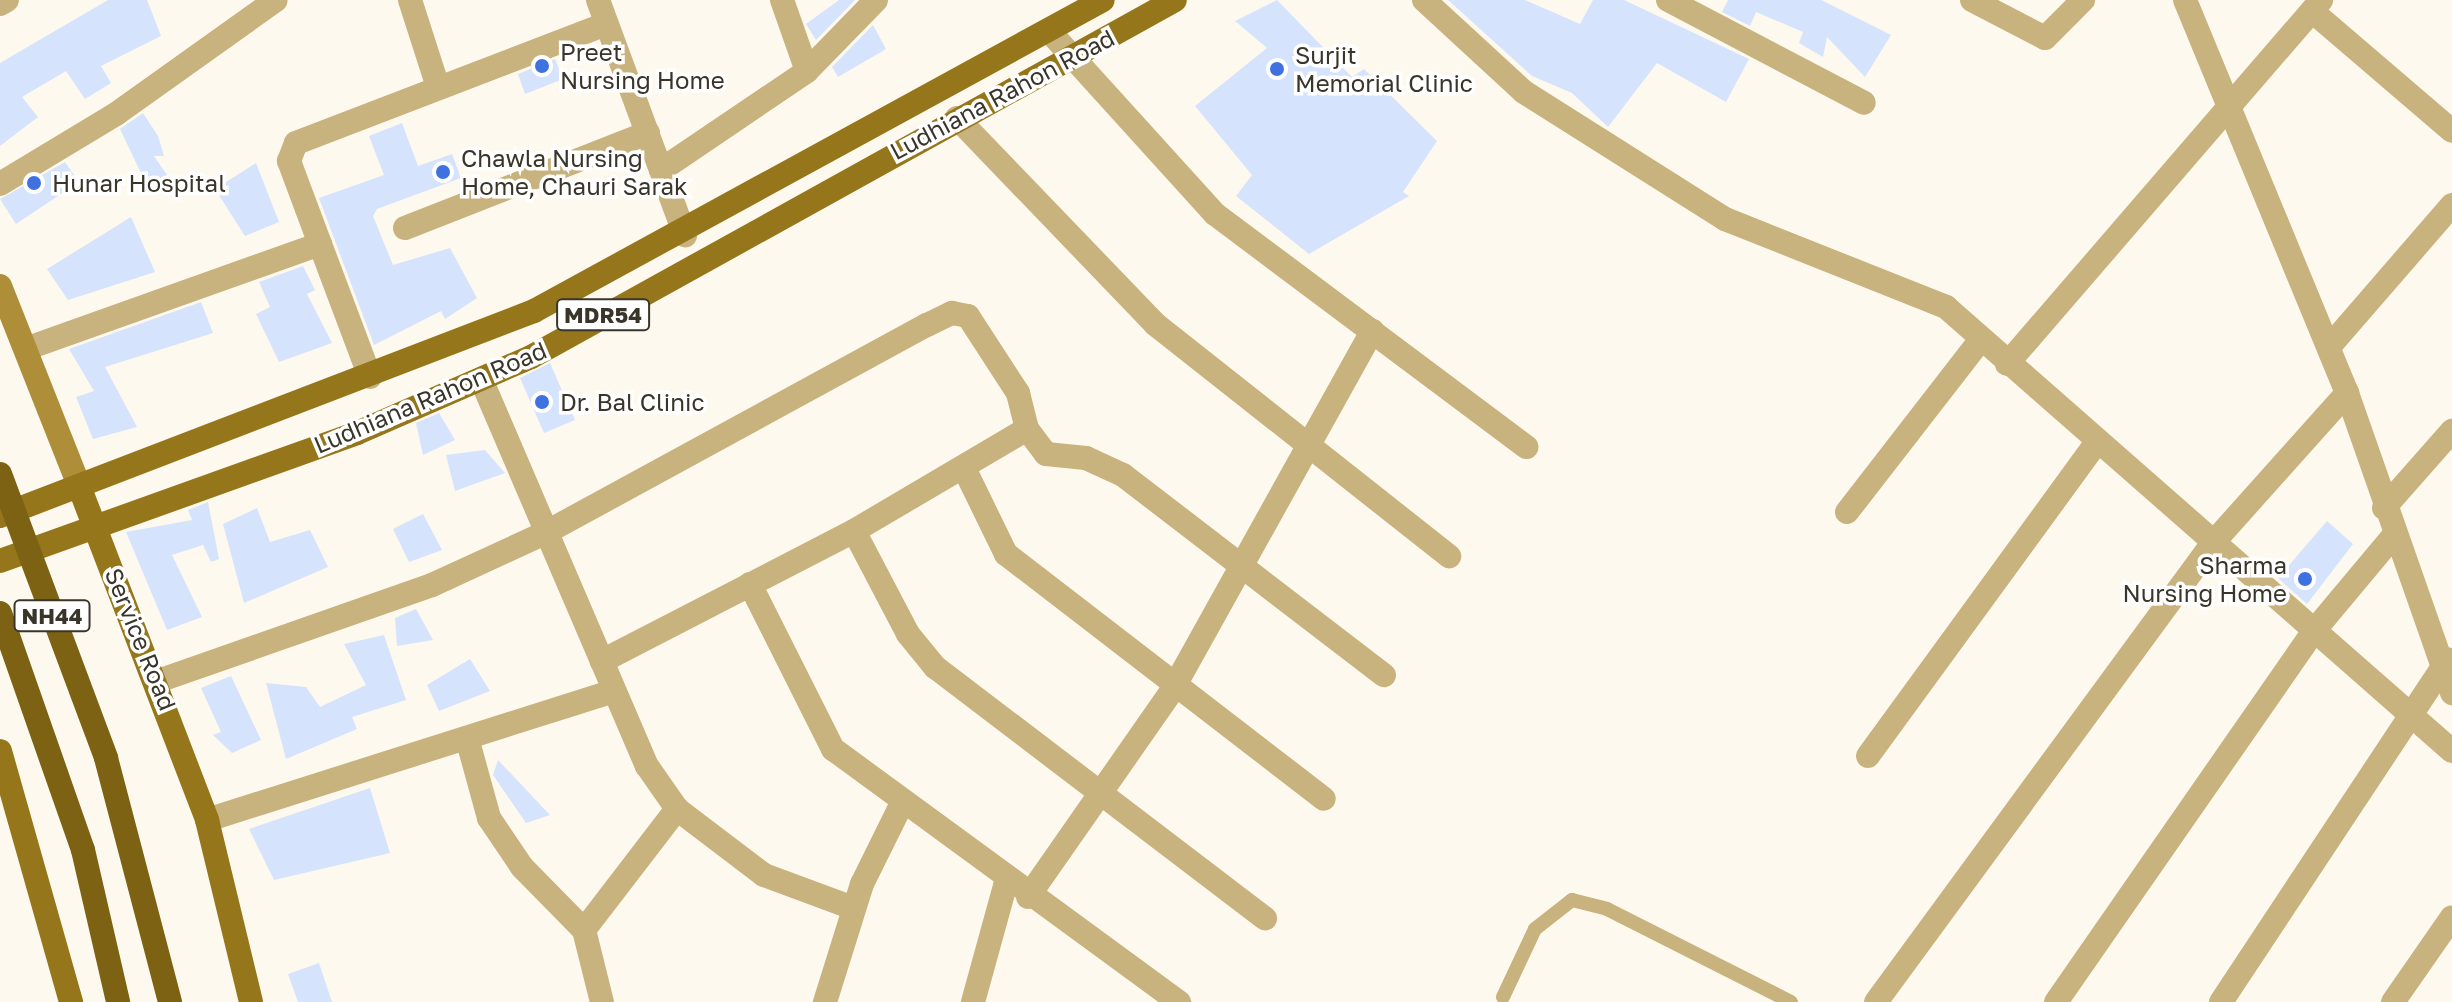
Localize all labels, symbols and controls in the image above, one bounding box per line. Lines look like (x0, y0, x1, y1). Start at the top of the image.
street label: Ludhiana Rahon Road (885, 23, 1119, 165)
place label: Preet Nursing Home (560, 38, 725, 94)
place label: Surjit Memorial Clinic (1295, 41, 1473, 97)
marker: Preet Nursing Home (531, 55, 553, 77)
marker: Surjit Memorial Clinic (1266, 58, 1288, 80)
place label: Chawla Nursing Home, Chauri Sarak (461, 144, 688, 200)
marker: Chawla Nursing Home, Chauri Sarak (432, 161, 454, 183)
place label: Hunar Hospital (52, 169, 226, 197)
marker: Hunar Hospital (23, 172, 45, 194)
road number: MDR54 (555, 297, 651, 333)
street label: Ludhiana Rahon Road (309, 335, 551, 459)
place label: Dr. Bal Clinic (560, 388, 705, 416)
marker: Dr. Bal Clinic (531, 391, 553, 413)
place label: Sharma Nursing Home (2122, 551, 2287, 607)
street label: Service Road (99, 564, 183, 714)
marker: Sharma Nursing Home (2294, 568, 2316, 590)
road number: NH44 (12, 598, 92, 634)

